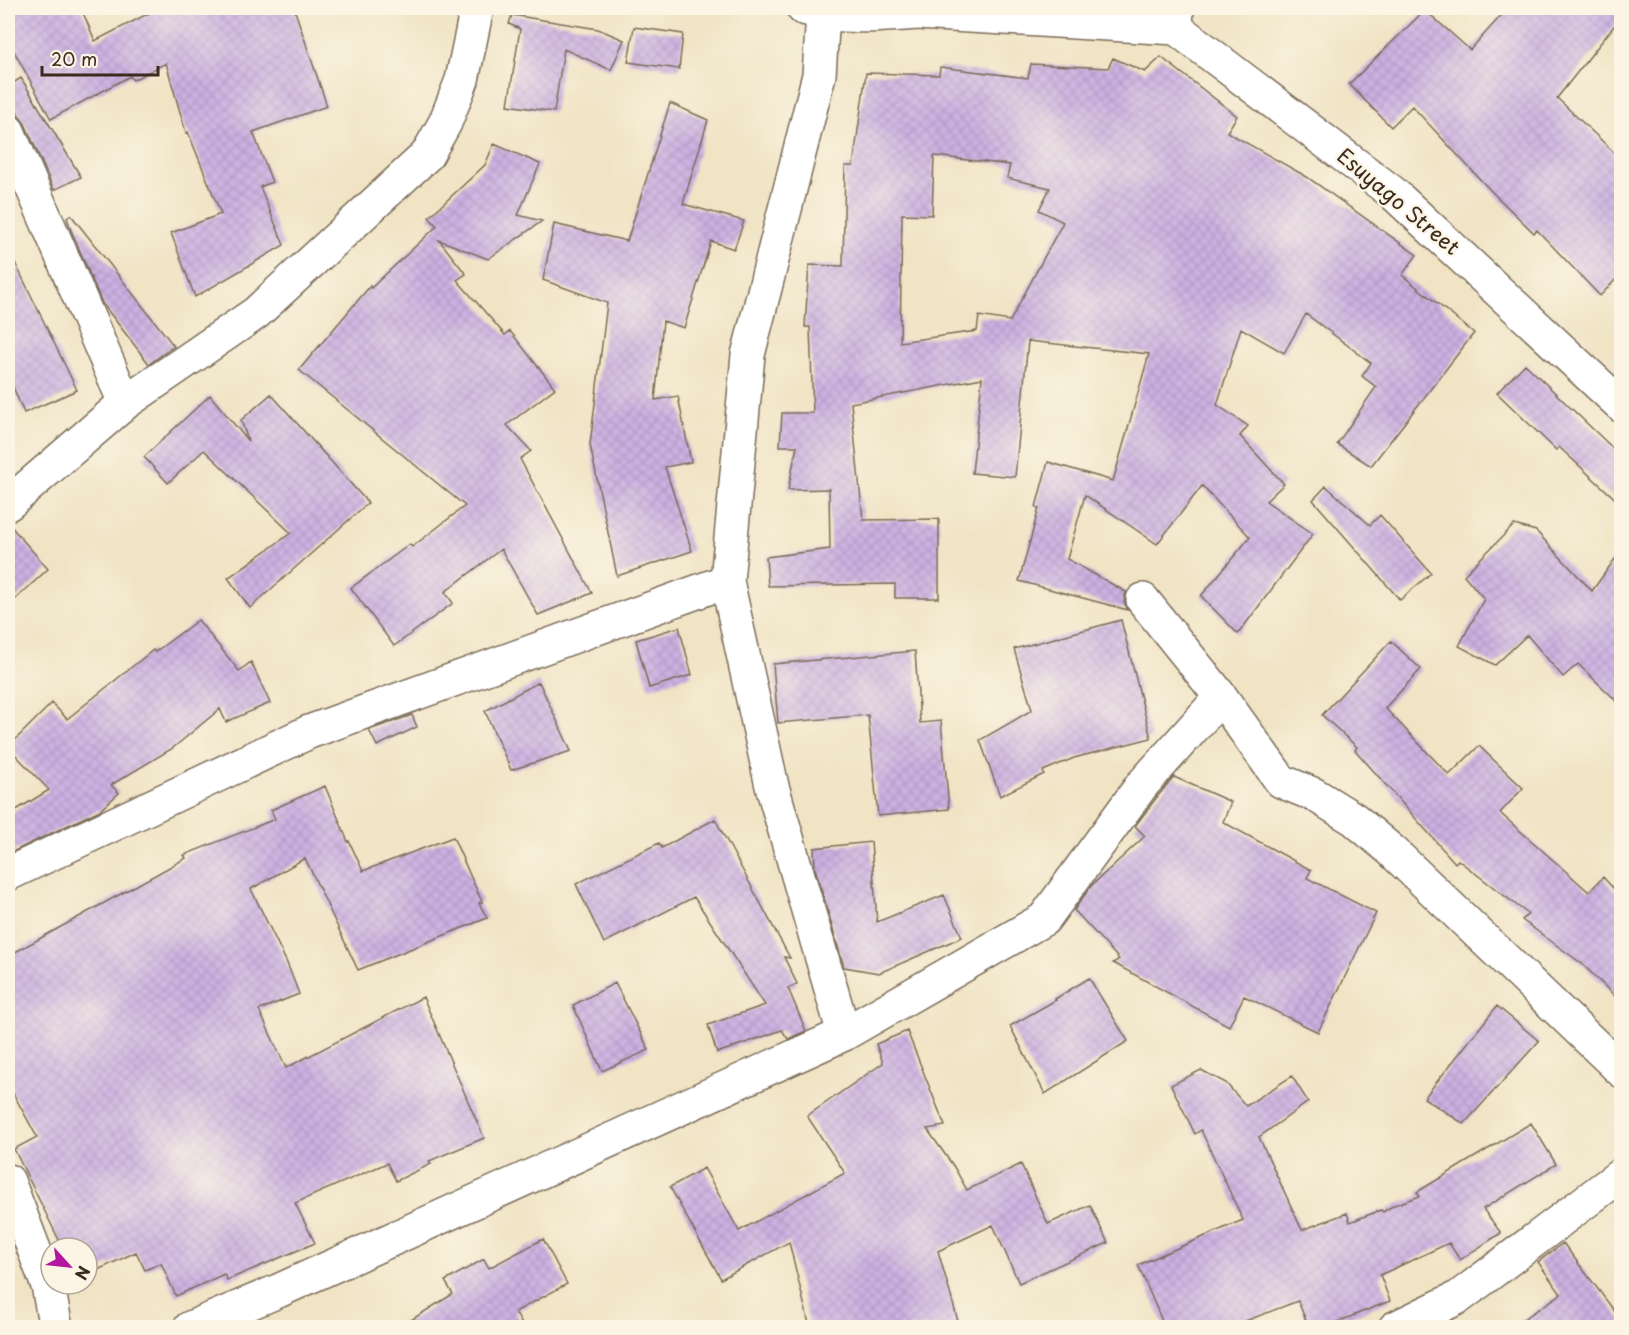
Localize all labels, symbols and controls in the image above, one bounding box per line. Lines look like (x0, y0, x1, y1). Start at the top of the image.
scale bar (42, 39, 158, 77)
text: 20 m (51, 45, 97, 72)
street label: Esuyago Street (1331, 139, 1468, 262)
north arrow (39, 1236, 99, 1296)
text: N (70, 1262, 97, 1284)

